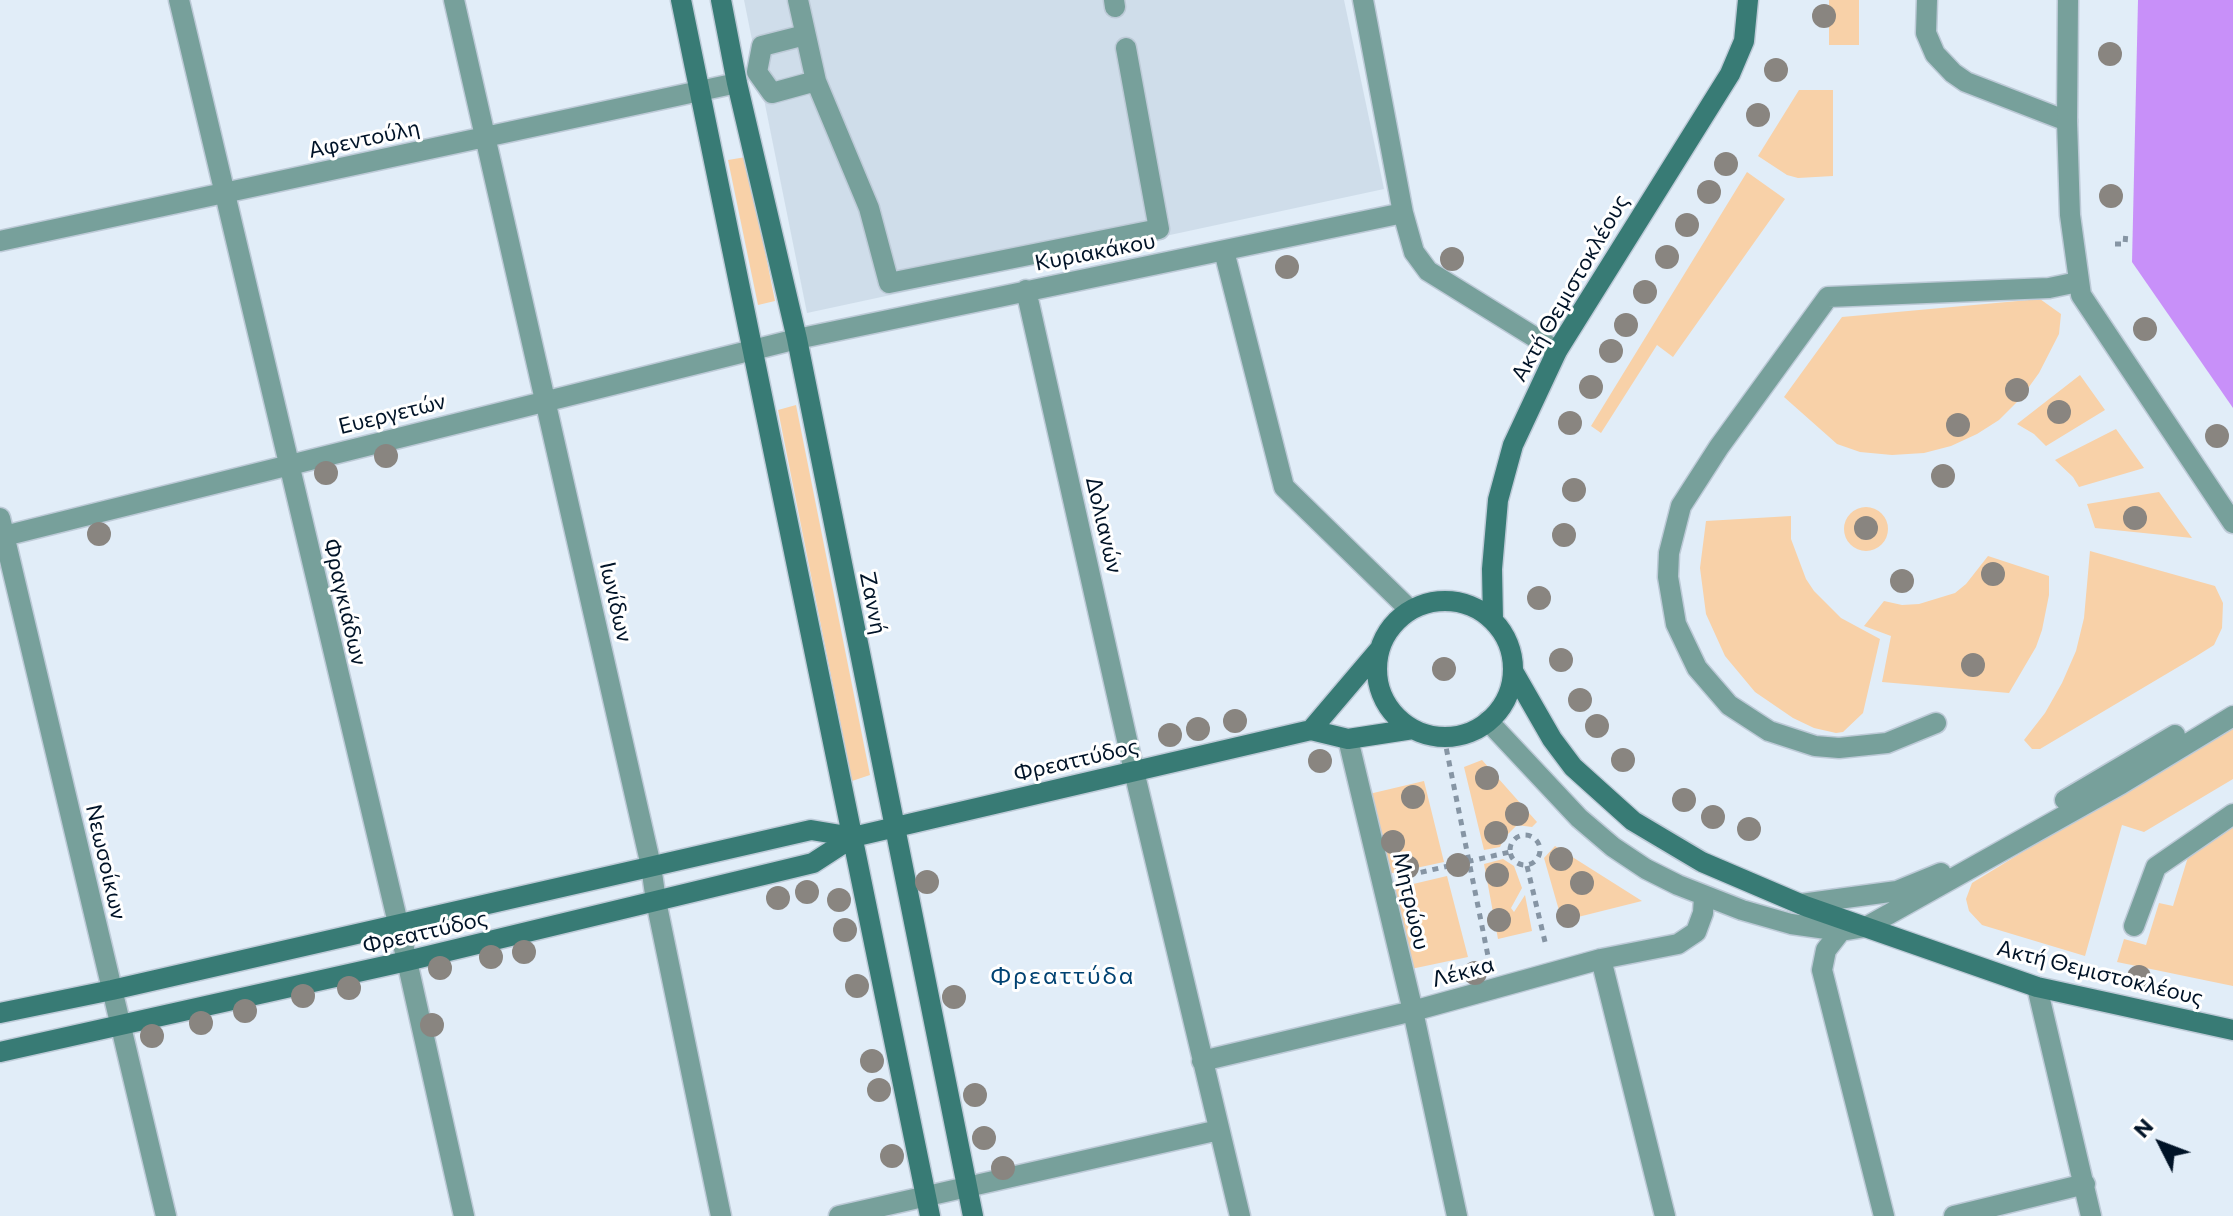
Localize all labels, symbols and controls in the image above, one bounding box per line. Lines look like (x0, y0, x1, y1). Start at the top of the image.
street label: Αφεντούλη (306, 114, 422, 164)
street label: Ακτή Θεμιστοκλέους (1506, 190, 1634, 386)
street label: Κυριακάκου (1033, 227, 1157, 277)
street label: Ευεργετών (336, 388, 448, 440)
street label: Δολιανών (1080, 474, 1128, 576)
street label: Φραγκιάδων (318, 536, 372, 668)
street label: Ιωνίδων (594, 559, 638, 645)
street label: Ζαννή (854, 570, 892, 636)
street label: Φρεαττύδος (1011, 733, 1141, 787)
street label: Νεωσοίκων (80, 802, 132, 922)
street label: Μητρώου (1387, 850, 1435, 952)
street label: Φρεαττύδος (360, 905, 490, 959)
street label: Ακτή Θεμιστοκλέους (1994, 935, 2206, 1011)
street label: Λέκκα (1429, 951, 1497, 993)
district label: Φρεαττύδα (991, 962, 1135, 990)
north arrow (2121, 1104, 2201, 1184)
text: N (2127, 1112, 2158, 1143)

